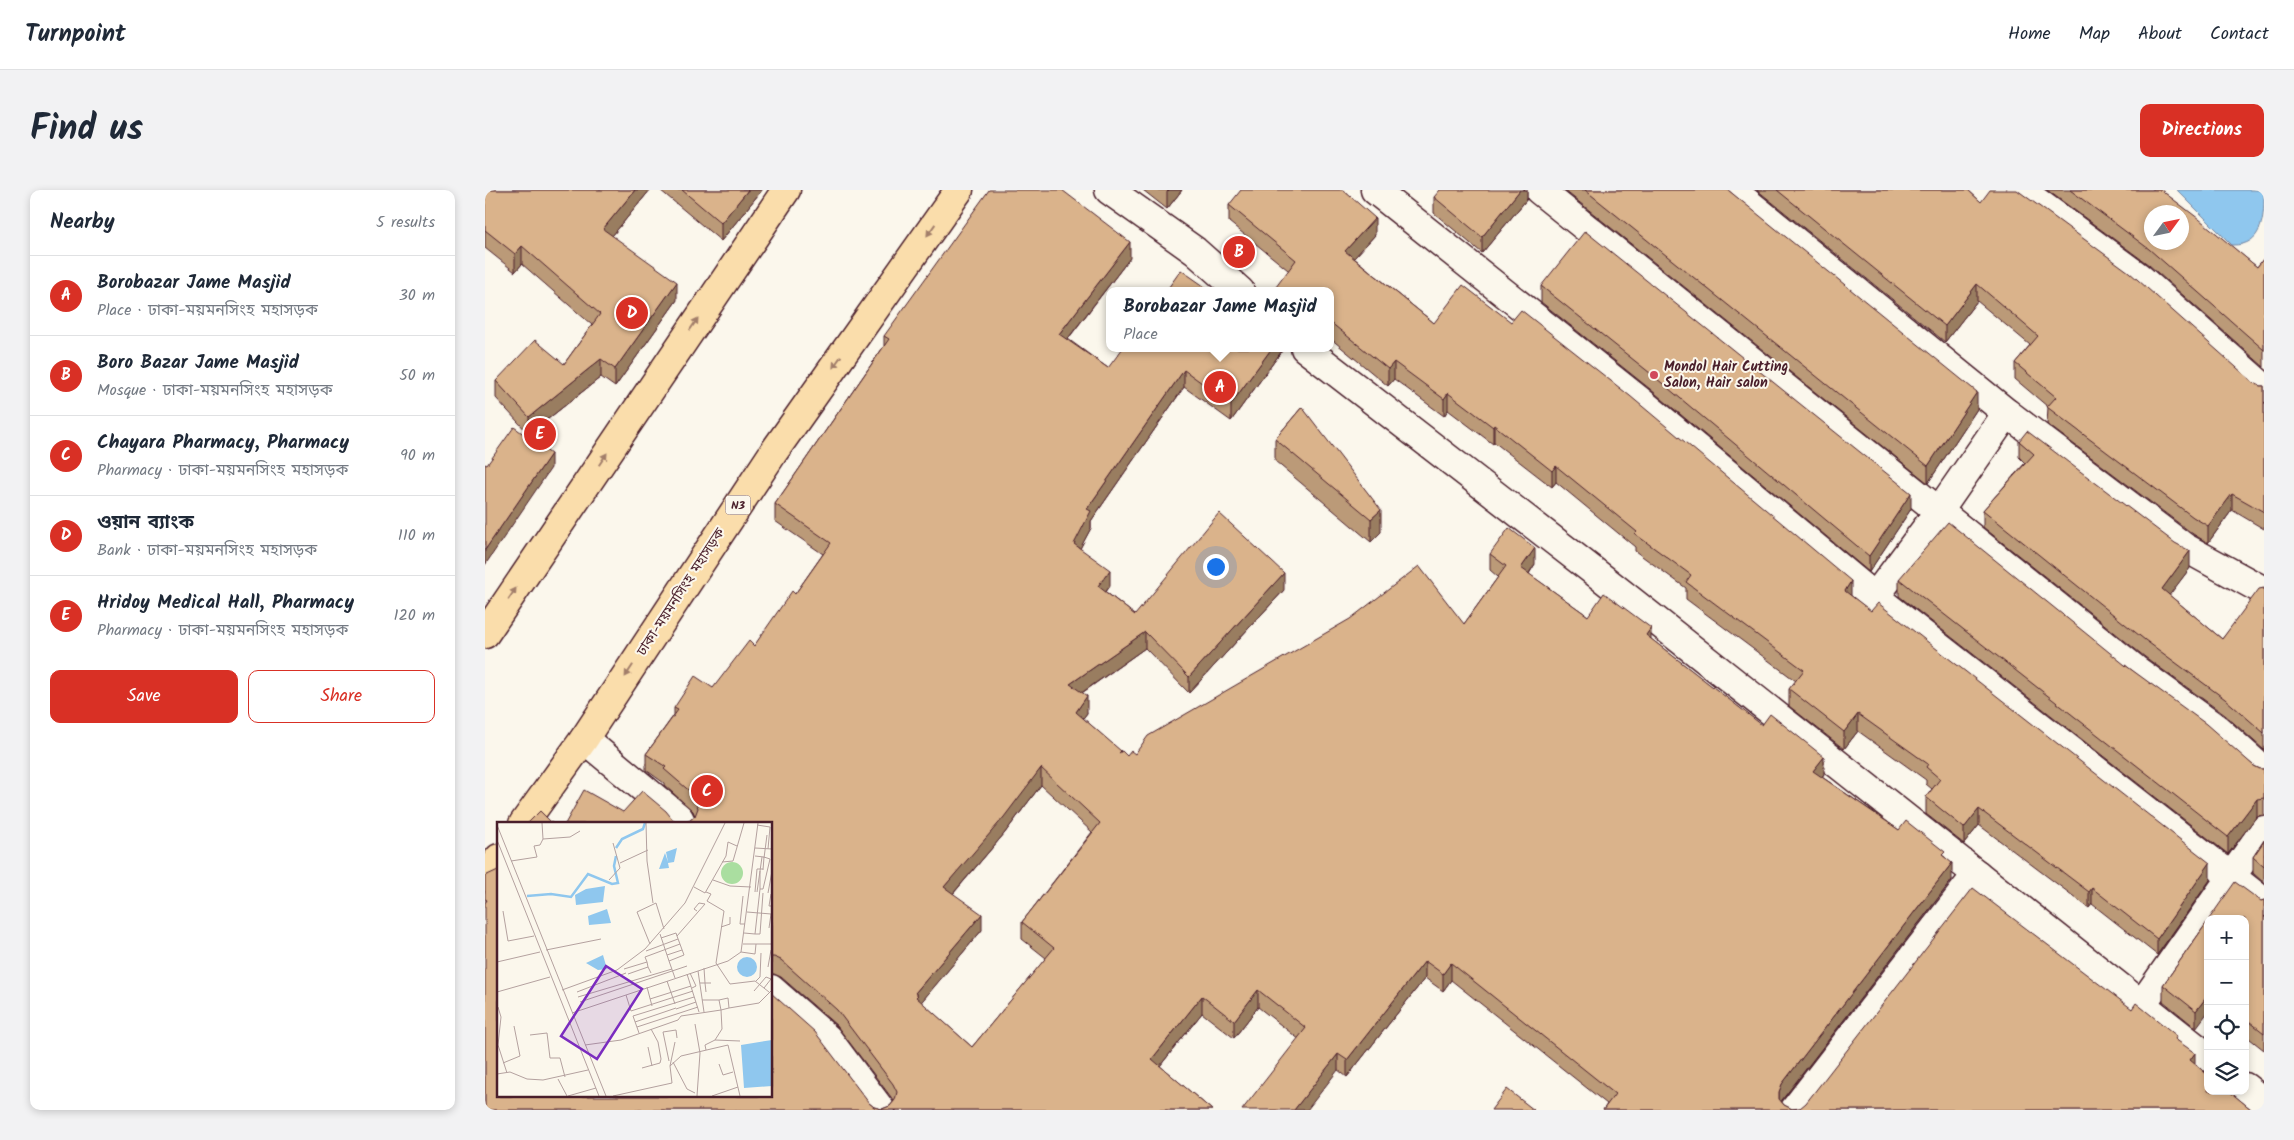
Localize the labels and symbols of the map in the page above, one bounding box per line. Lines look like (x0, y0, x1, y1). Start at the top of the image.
north arrow (2144, 205, 2189, 250)
one-way arrow (926, 223, 936, 237)
pin: B (1223, 233, 1255, 271)
pin: D (616, 294, 648, 332)
one-way arrow (689, 318, 699, 331)
one-way arrow (832, 355, 842, 369)
place label: Mondol Hair Cutting Salon, Hair salon (1664, 356, 1789, 394)
pin: A (1204, 368, 1236, 406)
marker: Mondol Hair Cutting Salon, Hair salon (1648, 369, 1660, 381)
pin: E (524, 415, 556, 453)
one-way arrow (598, 452, 608, 466)
road number: N3 (725, 496, 751, 514)
street label: ঢাকা-ময়মনসিংহ মহাসড়ক (631, 523, 731, 661)
your location (1203, 554, 1229, 580)
one-way arrow (507, 587, 517, 600)
one-way arrow (624, 664, 634, 678)
pin: C (691, 772, 723, 810)
inset map (497, 822, 773, 1098)

